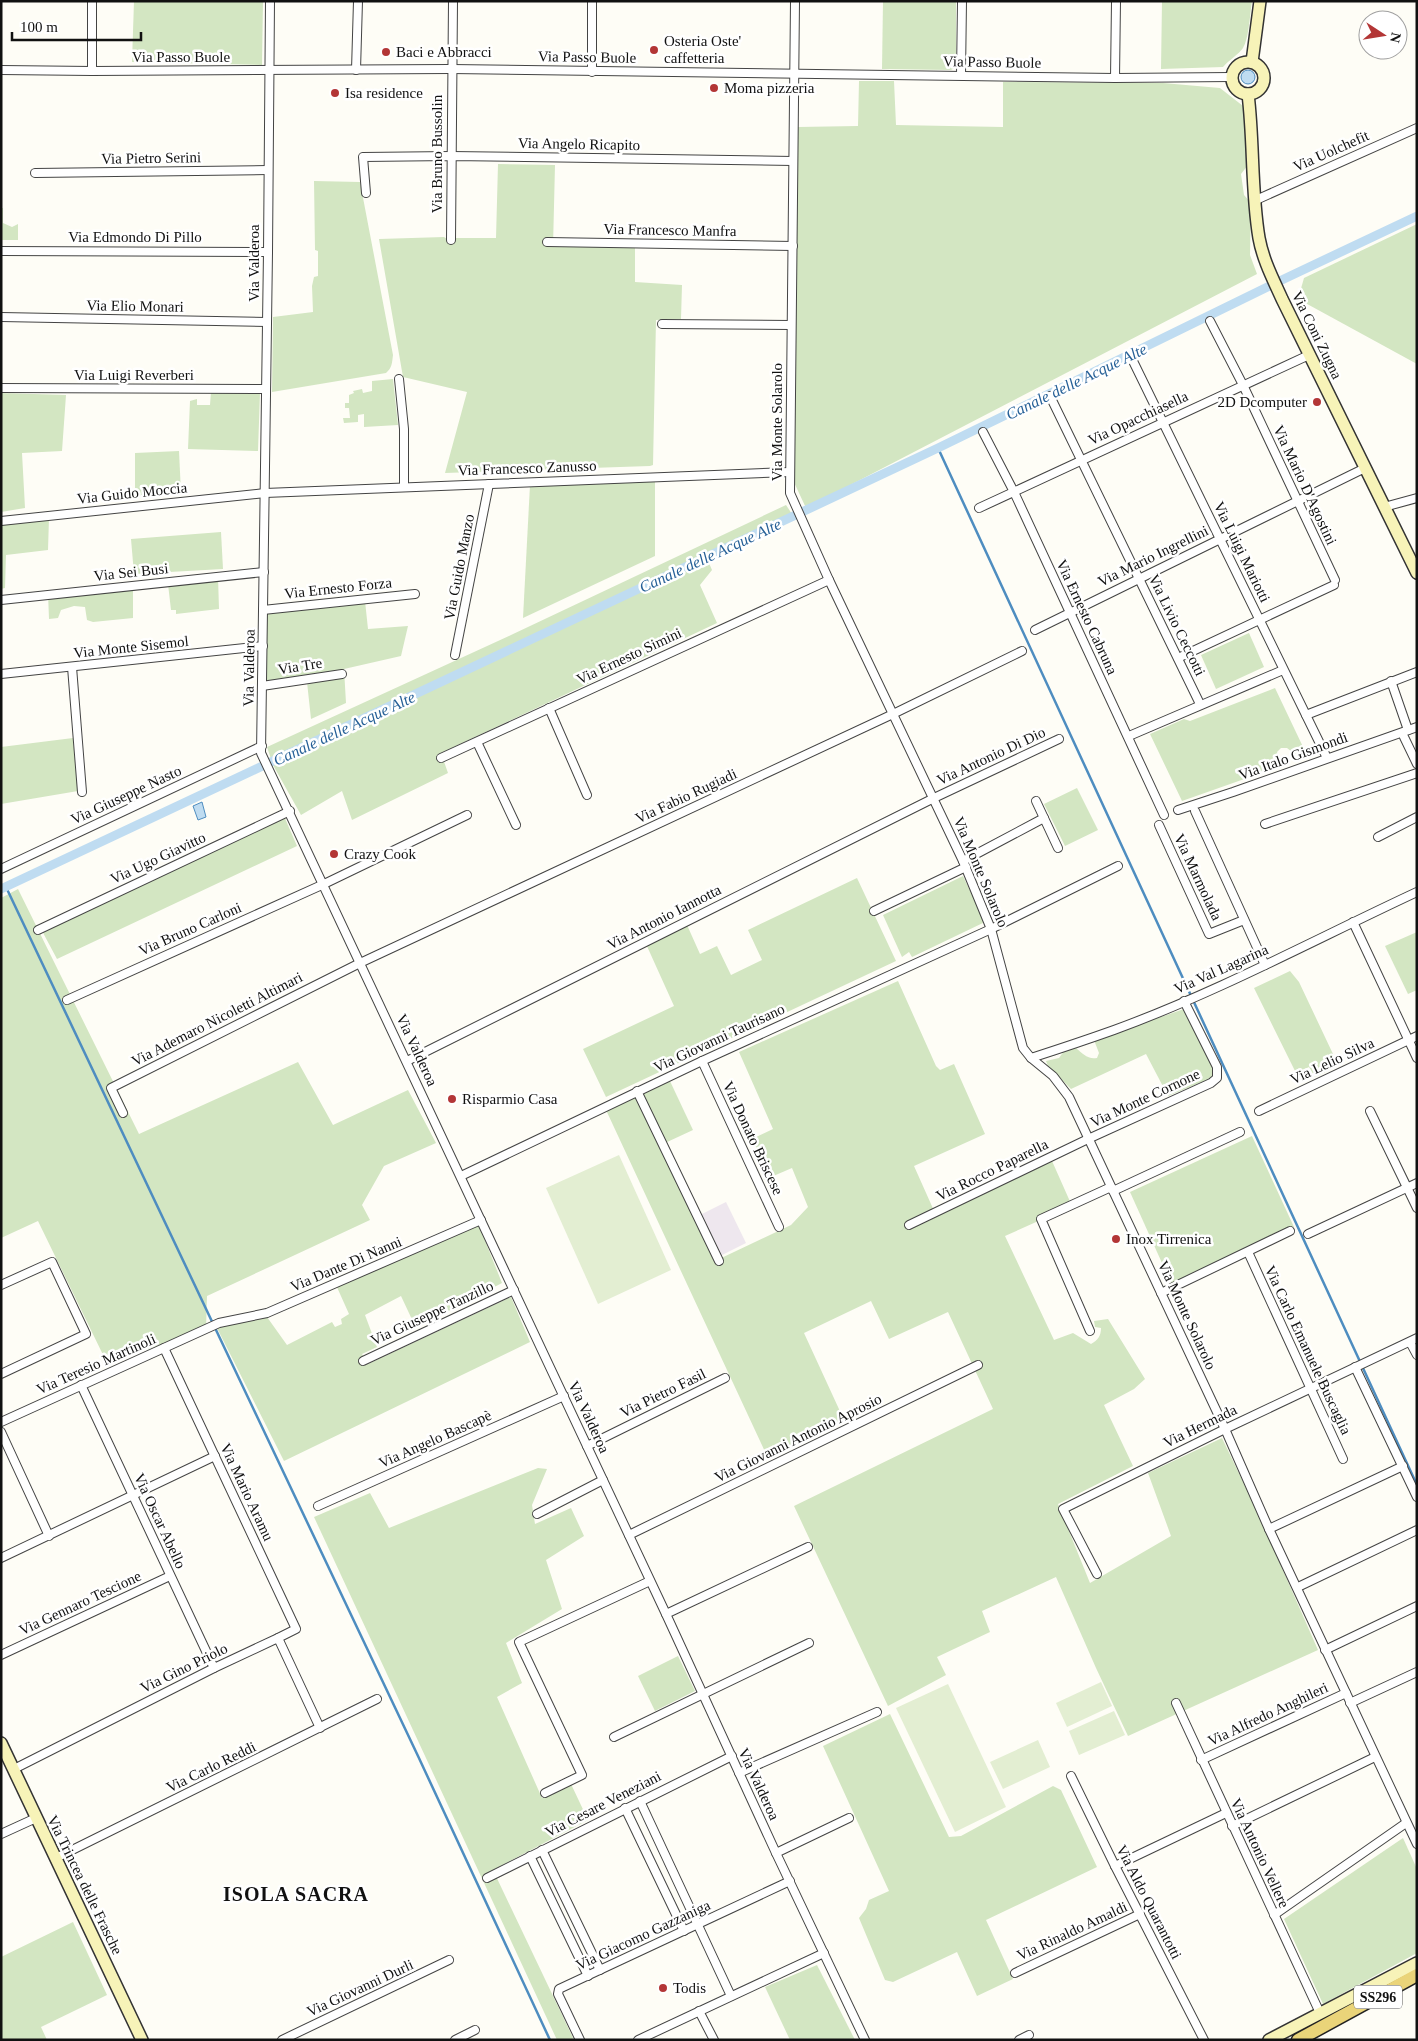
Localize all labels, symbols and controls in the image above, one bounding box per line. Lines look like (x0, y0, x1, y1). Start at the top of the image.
scale bar (12, 10, 141, 42)
north arrow (1358, 10, 1408, 60)
text: 100 m (20, 19, 58, 35)
text: N (1387, 31, 1404, 44)
place label: Osteria Oste' caffetteria (664, 33, 742, 66)
place label: Baci e Abbracci (396, 44, 492, 60)
marker: Osteria Oste' caffetteria (648, 44, 660, 56)
marker: Baci e Abbracci (380, 46, 392, 58)
street label: Via Passo Buole (538, 48, 637, 66)
street label: Via Passo Buole (132, 49, 230, 65)
street label: Via Passo Buole (943, 53, 1042, 71)
place label: Moma pizzeria (724, 80, 815, 96)
marker: Moma pizzeria (708, 82, 720, 94)
place label: Isa residence (345, 85, 423, 101)
marker: Isa residence (329, 87, 341, 99)
street label: Via Bruno Bussolin (429, 94, 445, 213)
street label: Via Uolchefit (1291, 127, 1372, 175)
street label: Via Angelo Ricapito (518, 135, 640, 153)
street label: Via Pietro Serini (101, 149, 201, 167)
street label: Via Francesco Manfra (603, 221, 737, 239)
street label: Via Valderoa (246, 224, 262, 302)
street label: Via Edmondo Di Pillo (68, 229, 202, 245)
street label: Via Coni Zugna (1289, 288, 1345, 382)
street label: Via Elio Monari (86, 297, 184, 315)
water label: Canale delle Acque Alte (1003, 340, 1150, 424)
street label: Via Monte Solarolo (769, 363, 785, 481)
street label: Via Luigi Reverberi (74, 367, 194, 383)
street label: Via Opacchiasella (1085, 388, 1191, 448)
place label: 2D Dcomputer (1217, 394, 1307, 410)
marker: 2D Dcomputer (1311, 396, 1323, 408)
street label: Via Mario D'Agostini (1270, 423, 1340, 547)
street label: Via Francesco Zanusso (457, 458, 597, 478)
street label: Via Guido Moccia (76, 479, 188, 507)
street label: Via Luigi Mariotti (1211, 499, 1273, 605)
street label: Via Guido Manzo (441, 513, 477, 621)
water label: Canale delle Acque Alte (637, 515, 784, 597)
street label: Via Mario Ingrellini (1095, 522, 1211, 590)
street label: Via Ernesto Cabruna (1053, 557, 1121, 677)
street label: Via Sei Busi (93, 560, 169, 584)
street label: Via Livio Ceccotti (1146, 572, 1208, 678)
street label: Via Ernesto Forza (283, 574, 393, 602)
street label: Via Ernesto Simini (574, 625, 684, 687)
street label: Via Valderoa (240, 629, 258, 707)
street label: Via Monte Sisemol (73, 633, 189, 661)
street label: Via Tre (277, 655, 324, 677)
water label: Canale delle Acque Alte (271, 688, 418, 770)
street label: Via Antonio Di Dio (934, 724, 1048, 788)
street label: Via Italo Gismondi (1236, 729, 1350, 783)
street label: Via Giuseppe Nasto (68, 762, 184, 828)
street label: Via Fabio Rugiadi (633, 766, 739, 826)
street label: Via Monte Solarolo (951, 814, 1011, 930)
street label: Via Ugo Giavitto (108, 829, 208, 887)
street label: Via Marmolada (1171, 831, 1225, 923)
place label: Crazy Cook (344, 846, 417, 862)
marker: Crazy Cook (328, 848, 340, 860)
street label: Via Antonio Iannotta (604, 881, 724, 953)
street label: Via Bruno Carloni (136, 899, 244, 959)
street label: Via Val Lagarina (1171, 941, 1271, 997)
street label: Via Ademaro Nicoletti Altimari (129, 969, 305, 1069)
street label: Via Giovanni Taurisano (651, 1001, 787, 1075)
street label: Via Valderoa (393, 1011, 441, 1089)
street label: Via Lelio Silva (1287, 1034, 1377, 1087)
street label: Via Monte Cornone (1088, 1065, 1203, 1130)
street label: Via Donato Briscese (720, 1079, 786, 1198)
place label: Risparmio Casa (462, 1091, 558, 1107)
marker: Risparmio Casa (446, 1093, 458, 1105)
street label: Via Rocco Paparella (933, 1136, 1051, 1204)
place label: Inox Tirrenica (1126, 1231, 1212, 1247)
street label: Via Dante Di Nanni (288, 1233, 404, 1295)
marker: Inox Tirrenica (1110, 1233, 1122, 1245)
street label: Via Monte Solarolo (1155, 1258, 1219, 1372)
street label: Via Carlo Emanuele Buscaglia (1262, 1263, 1354, 1437)
street label: Via Giuseppe Tanzillo (368, 1278, 496, 1348)
street label: Via Teresio Martinoli (34, 1331, 158, 1397)
street label: Via Pietro Fasil (618, 1365, 708, 1421)
street label: Via Valderoa (565, 1378, 613, 1456)
street label: Via Giovanni Antonio Aprosio (712, 1391, 884, 1485)
street label: Via Hermada (1161, 1401, 1240, 1451)
street label: Via Angelo Bascapè (376, 1407, 494, 1471)
street label: Via Mario Aramu (217, 1441, 277, 1544)
street label: Via Oscar Abello (131, 1471, 189, 1571)
street label: Via Gennaro Tescione (16, 1568, 144, 1638)
street label: Via Gino Priolo (138, 1640, 230, 1696)
street label: Via Alfredo Anghileri (1205, 1679, 1331, 1749)
street label: Via Carlo Reddi (164, 1738, 258, 1796)
street label: Via Valderoa (735, 1745, 783, 1823)
street label: Via Cesare Veneziani (542, 1768, 664, 1840)
street label: Via Antonio Vellere (1228, 1796, 1292, 1911)
street label: Via Trincea delle Frasche (44, 1813, 126, 1957)
street label: Via Aldo Quarantotti (1113, 1842, 1185, 1962)
district label: ISOLA SACRA (223, 1883, 369, 1905)
street label: Via Giacomo Gazzaniga (573, 1897, 713, 1973)
street label: Via Rinaldo Amaldi (1014, 1898, 1130, 1964)
street label: Via Giovanni Durli (304, 1956, 416, 2020)
place label: Todis (673, 1980, 706, 1996)
marker: Todis (657, 1982, 669, 1994)
road number: SS296 (1354, 1985, 1402, 2008)

